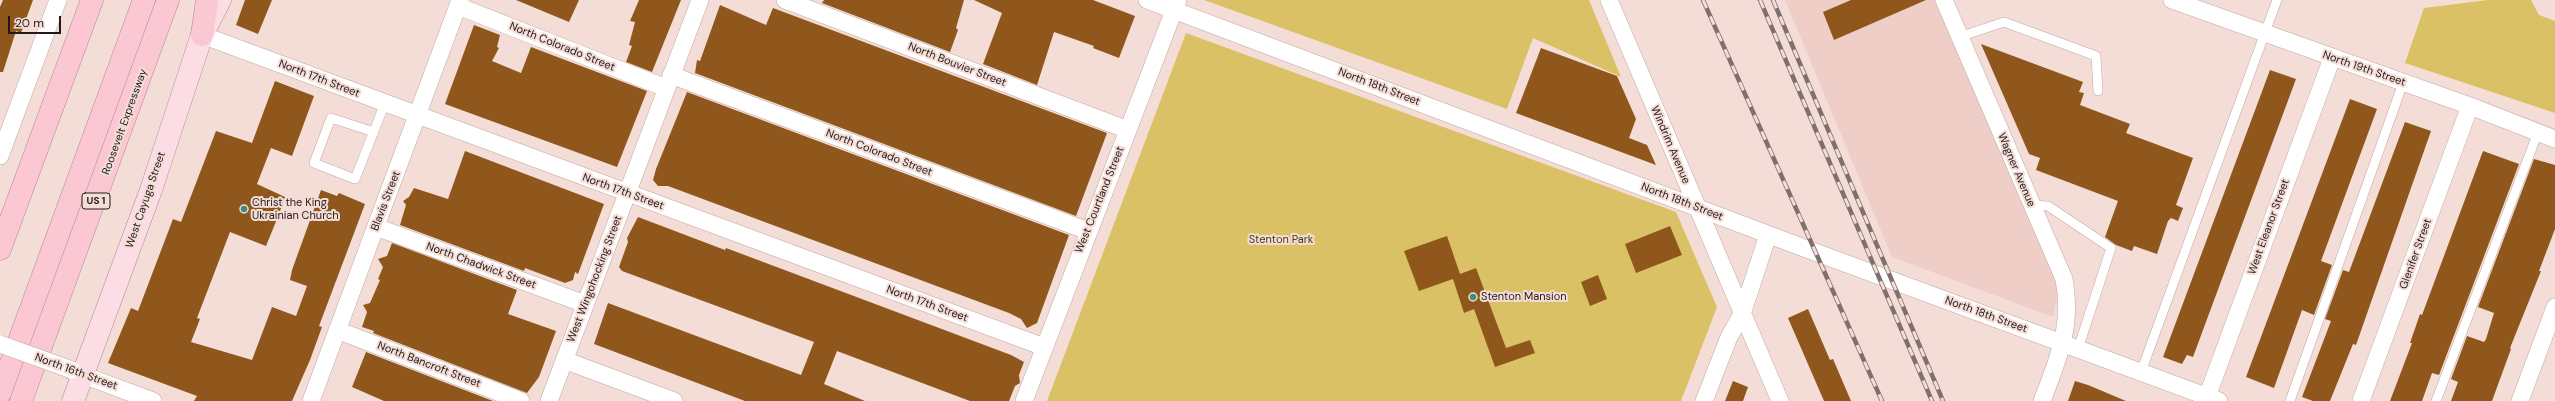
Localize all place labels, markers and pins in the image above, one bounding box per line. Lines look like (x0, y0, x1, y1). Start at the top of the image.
place label: Christ the King Ukrainian Church (252, 196, 339, 222)
marker: Christ the King Ukrainian Church (239, 204, 249, 214)
place label: Stenton Mansion (1481, 290, 1567, 304)
marker: Stenton Mansion (1468, 292, 1478, 302)

